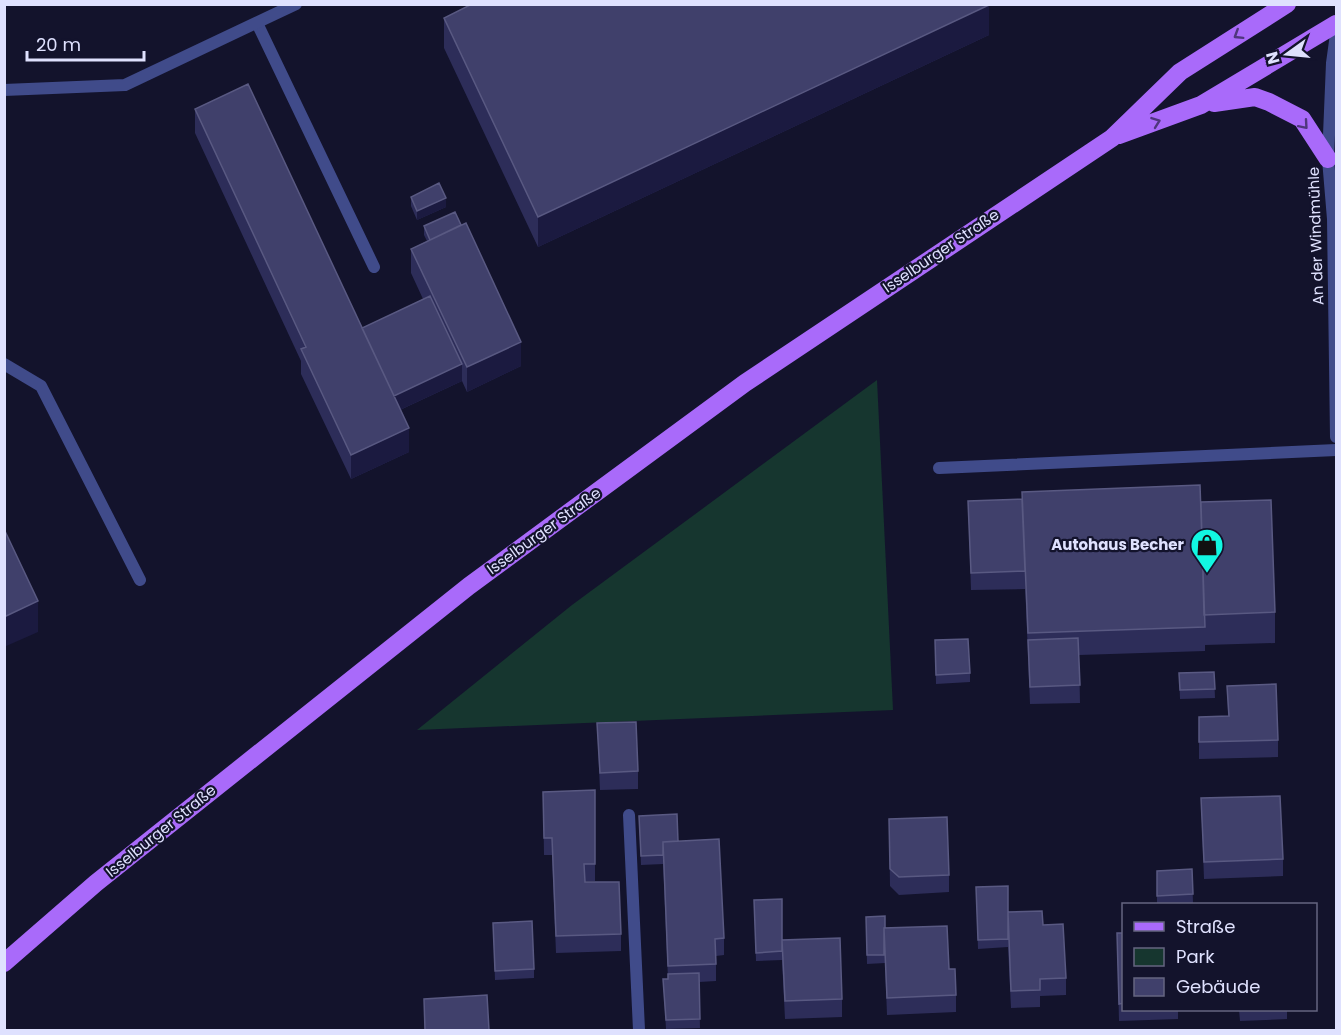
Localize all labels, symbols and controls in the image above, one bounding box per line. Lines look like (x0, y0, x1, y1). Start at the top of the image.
scale bar (27, 24, 144, 62)
north arrow (1257, 24, 1317, 84)
one-way arrow (1234, 28, 1244, 40)
text: 20 m (36, 32, 81, 57)
text: N (1260, 49, 1286, 67)
one-way arrow (1150, 116, 1161, 129)
one-way arrow (1297, 118, 1308, 128)
street label: An der Windmühle (1303, 166, 1328, 306)
street label: Isselburger Straße (878, 204, 1003, 297)
street label: Isselburger Straße (482, 482, 605, 579)
shop icon: Autohaus Becher (1189, 527, 1225, 574)
place label: Autohaus Becher (1051, 534, 1185, 555)
street label: Isselburger Straße (101, 780, 220, 882)
legend (1122, 903, 1317, 1011)
text: Straße (1176, 914, 1235, 939)
text: Park (1176, 944, 1215, 969)
text: Gebäude (1176, 974, 1260, 999)

